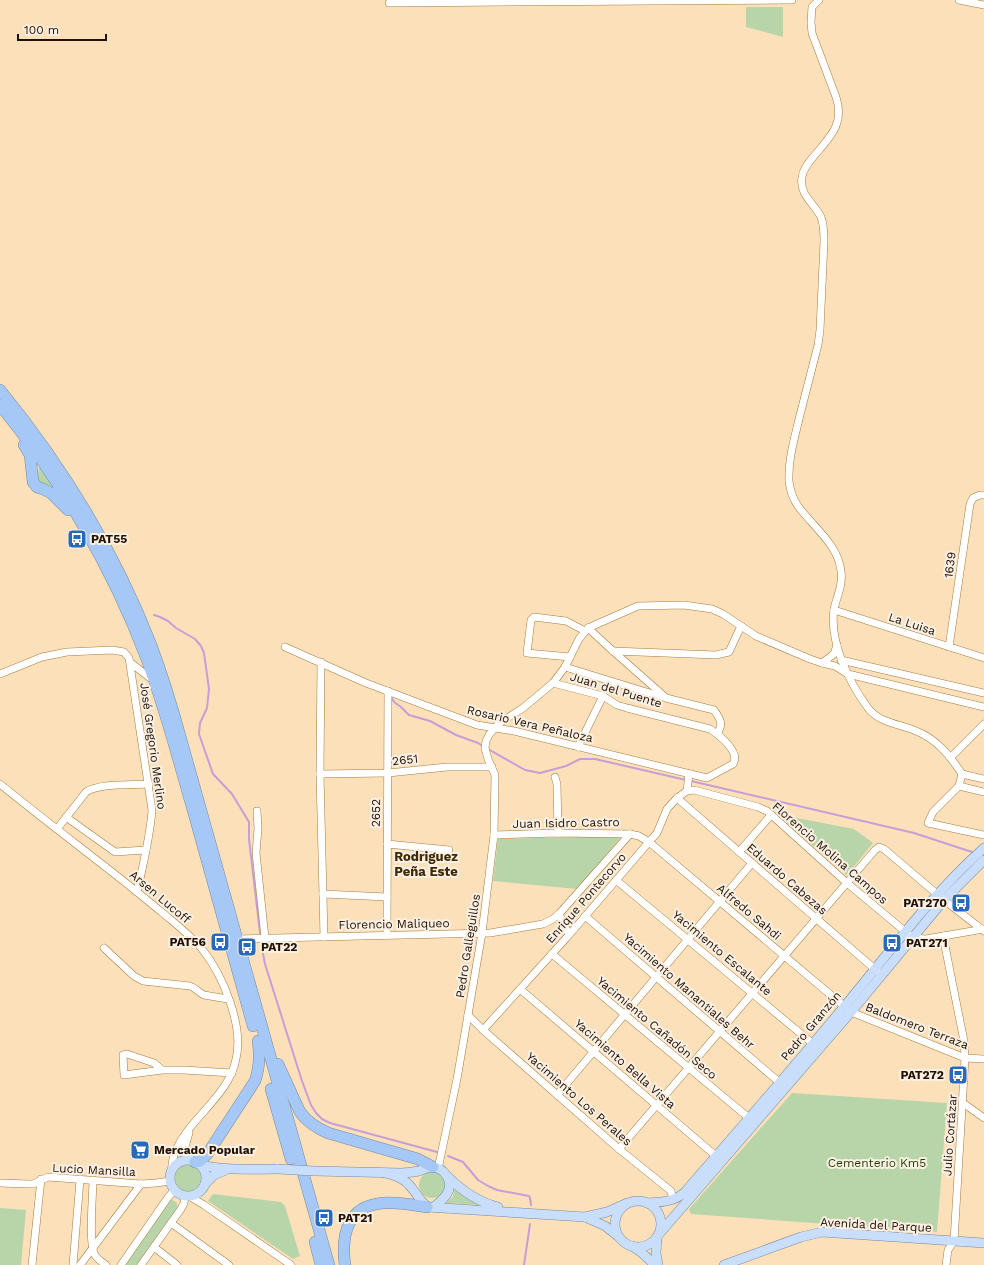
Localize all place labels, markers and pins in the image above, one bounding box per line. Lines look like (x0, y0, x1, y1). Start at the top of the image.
bus stop icon: PAT55 (66, 528, 88, 550)
place label: PAT55 (91, 532, 127, 546)
bus stop icon: PAT270 (950, 892, 972, 914)
place label: PAT270 (903, 896, 947, 910)
bus stop icon: PAT56 (209, 931, 231, 953)
bus stop icon: PAT271 (881, 932, 903, 954)
place label: PAT56 (169, 935, 206, 949)
bus stop icon: PAT22 (236, 936, 258, 958)
place label: PAT271 (906, 936, 948, 950)
place label: PAT22 (261, 940, 297, 954)
bus stop icon: PAT272 (947, 1064, 969, 1086)
place label: PAT272 (900, 1068, 944, 1082)
supermarket icon: Mercado Popular (129, 1139, 151, 1161)
place label: Mercado Popular (154, 1143, 256, 1157)
bus stop icon: PAT21 (313, 1207, 335, 1229)
place label: PAT21 (338, 1211, 373, 1225)

